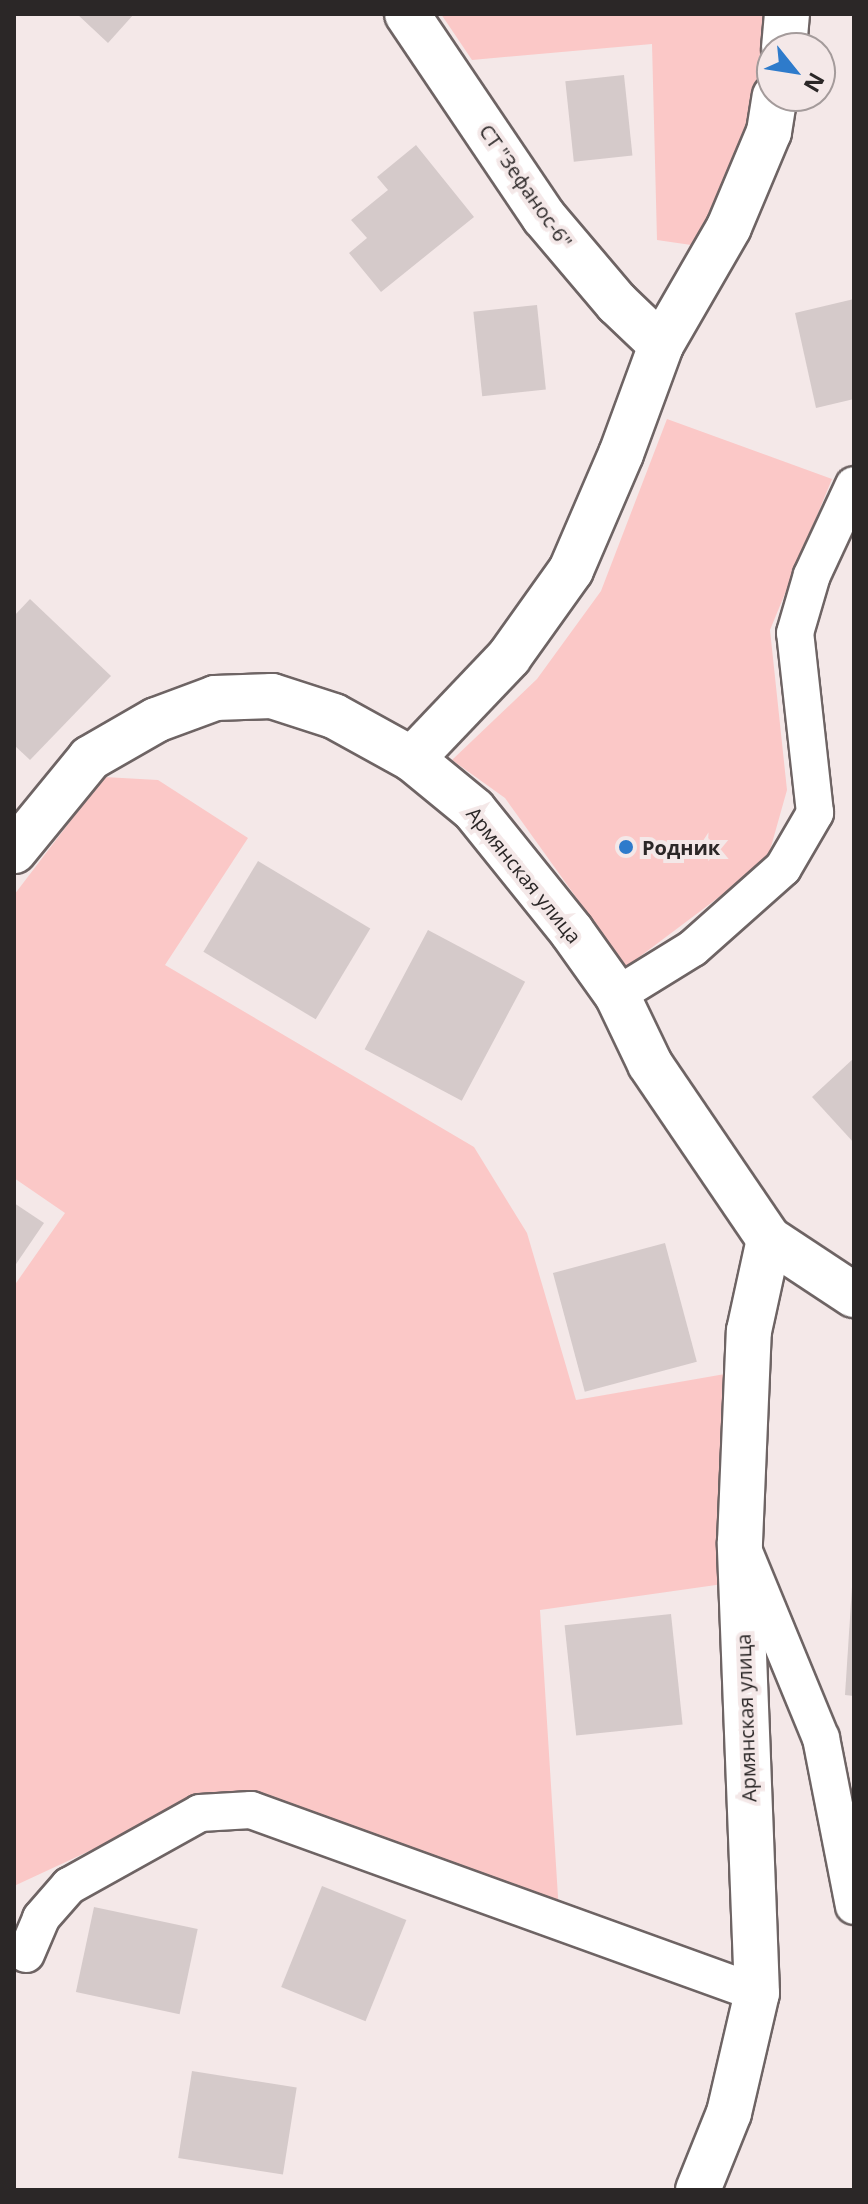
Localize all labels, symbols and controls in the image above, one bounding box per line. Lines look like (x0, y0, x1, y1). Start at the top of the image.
north arrow (756, 32, 836, 112)
text: N (798, 68, 833, 98)
street label: СТ "Зефанос-6" (475, 120, 577, 252)
street label: Армянская улица (462, 802, 586, 948)
place label: Родник (642, 835, 720, 859)
marker: Родник (617, 838, 635, 856)
street label: Армянская улица (731, 1633, 761, 1803)

